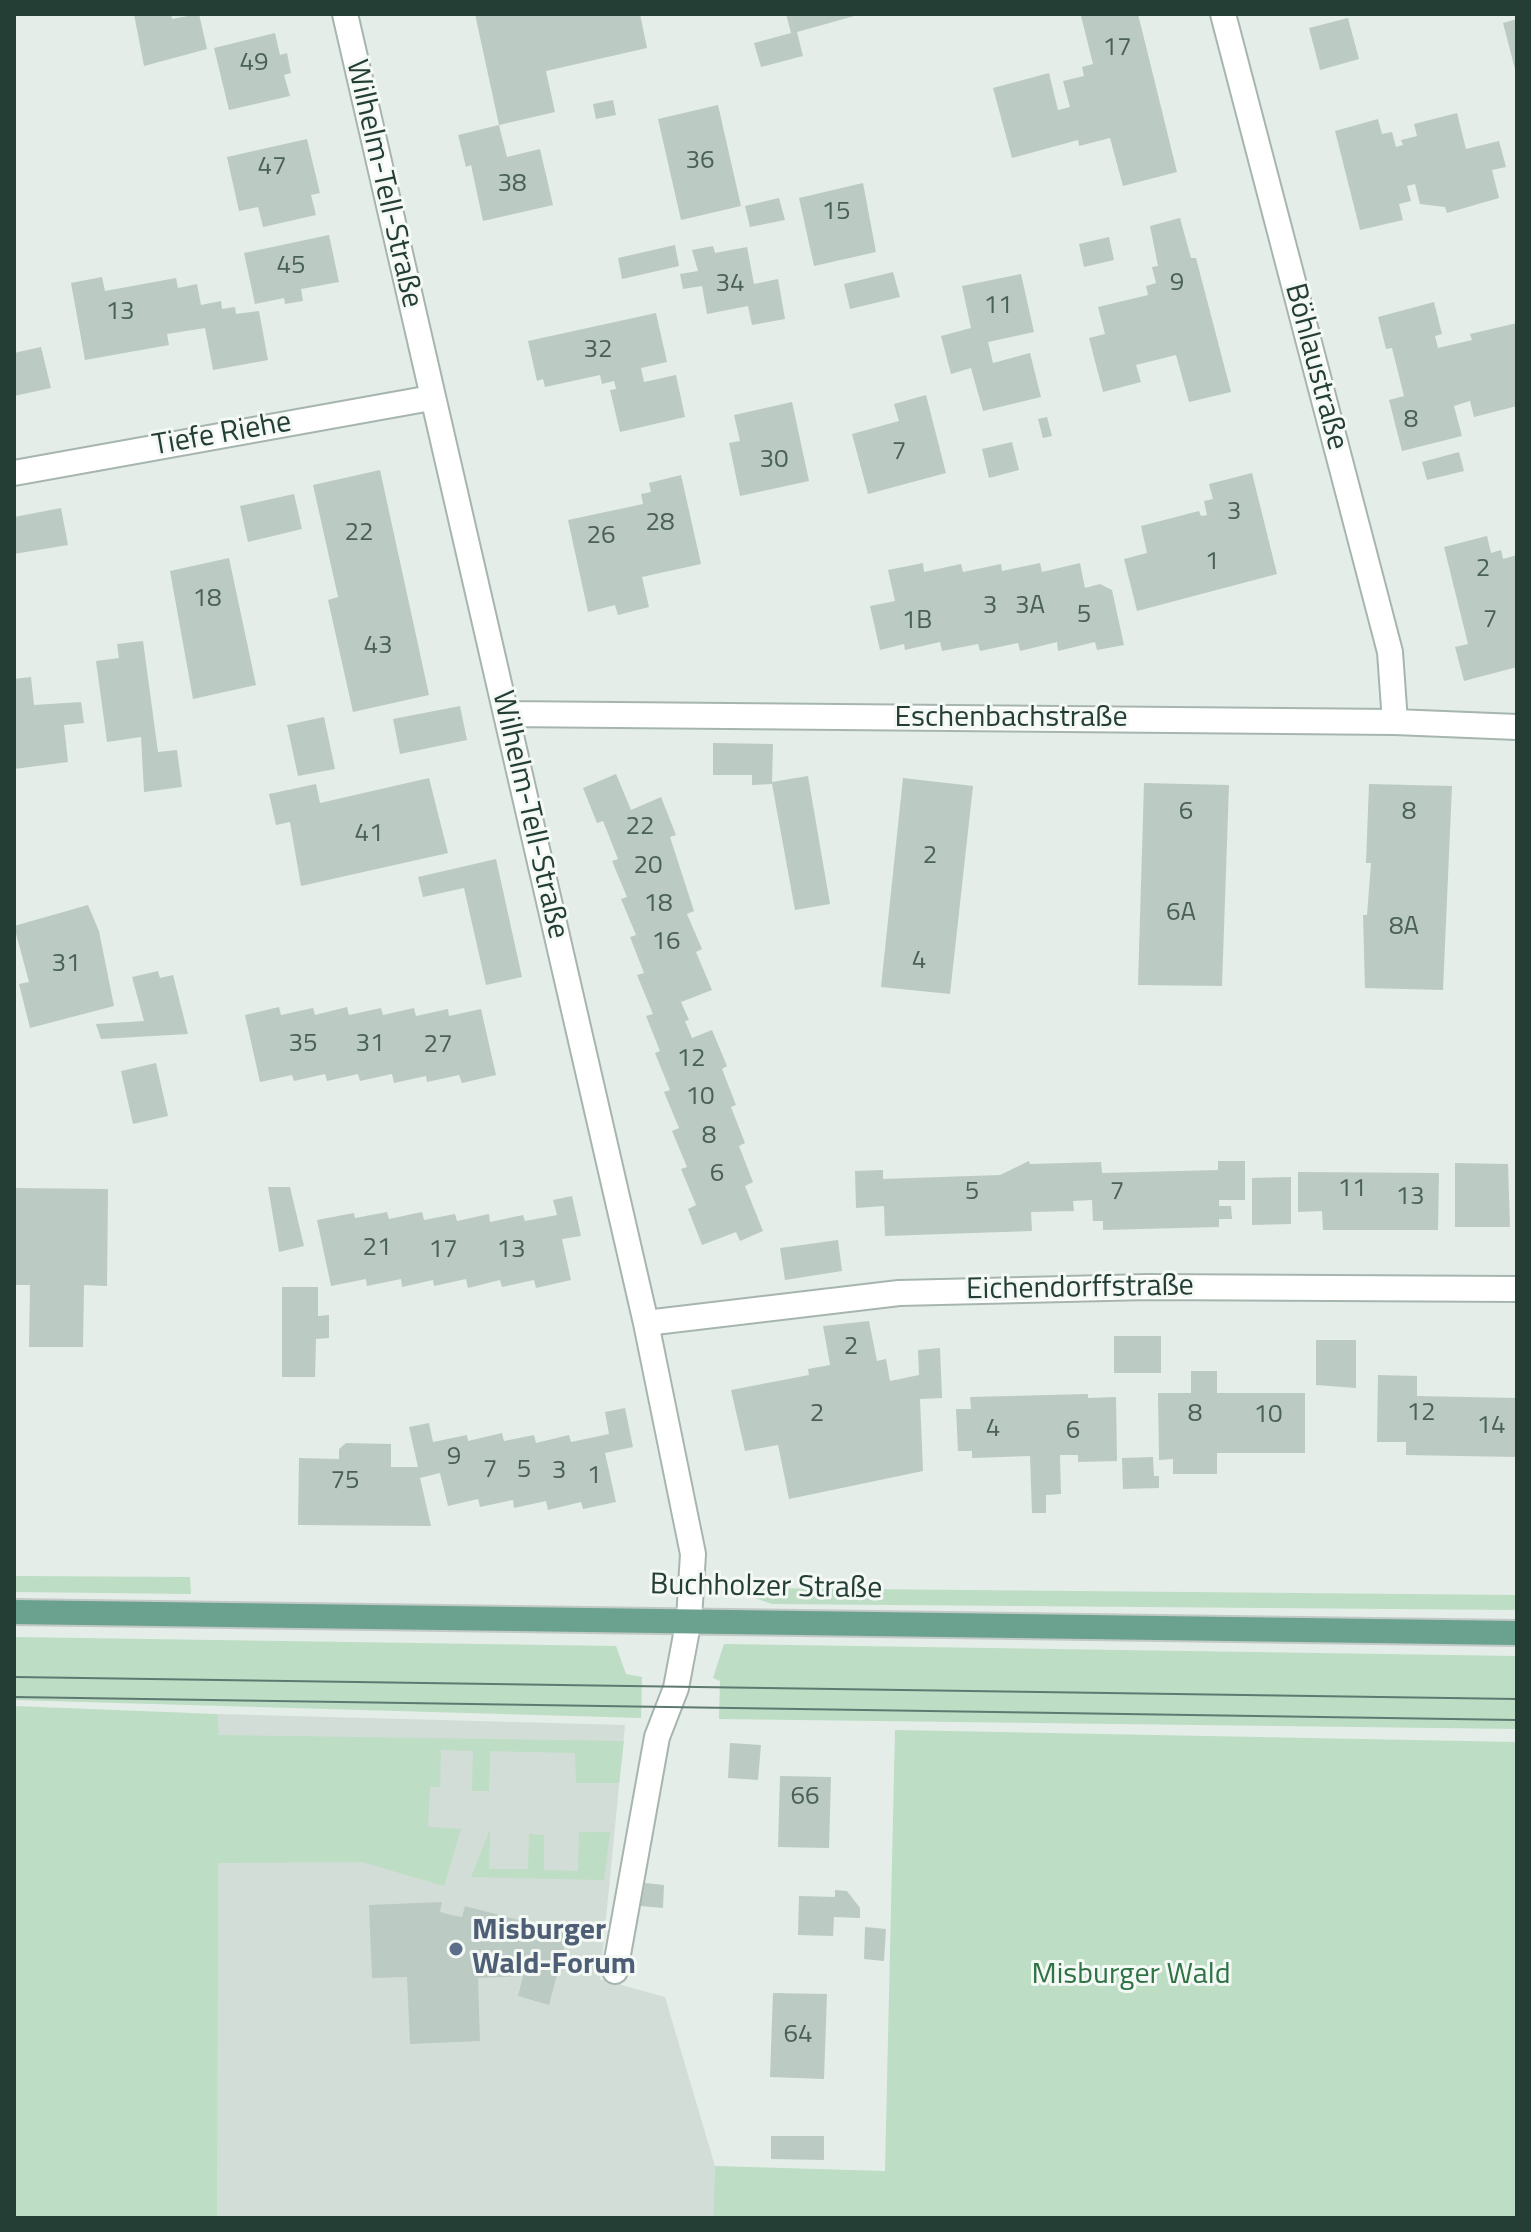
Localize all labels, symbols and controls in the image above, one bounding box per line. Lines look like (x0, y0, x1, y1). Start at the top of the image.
house number: 17 (1102, 33, 1132, 65)
house number: 49 (239, 48, 269, 80)
street label: Wilhelm-Tell-Straße (337, 57, 429, 311)
house number: 36 (685, 146, 715, 178)
house number: 47 (257, 152, 287, 184)
house number: 38 (497, 169, 527, 201)
house number: 15 (821, 197, 851, 229)
house number: 45 (276, 251, 306, 283)
house number: 9 (1170, 268, 1184, 300)
house number: 34 (715, 269, 745, 301)
street label: Böhlaustraße (1276, 280, 1354, 454)
house number: 11 (983, 291, 1013, 323)
house number: 13 (105, 297, 135, 329)
house number: 32 (583, 335, 613, 367)
street label: Tiefe Riehe (150, 405, 294, 465)
house number: 8 (1404, 405, 1418, 437)
house number: 7 (892, 437, 906, 469)
house number: 30 (759, 445, 789, 477)
house number: 3 (1227, 497, 1241, 529)
house number: 28 (645, 508, 675, 540)
house number: 22 (344, 518, 374, 550)
house number: 26 (586, 521, 616, 553)
house number: 1 (1205, 547, 1219, 579)
house number: 2 (1476, 554, 1490, 586)
house number: 18 (192, 584, 222, 616)
house number: 3 (983, 591, 997, 623)
house number: 3A (1015, 591, 1045, 623)
house number: 5 (1077, 600, 1091, 632)
house number: 7 (1483, 605, 1497, 637)
house number: 1B (902, 606, 932, 638)
house number: 43 (363, 631, 393, 663)
street label: Wilhelm-Tell-Straße (483, 688, 575, 942)
street label: Eschenbachstraße (894, 701, 1128, 737)
house number: 6 (1179, 797, 1193, 829)
house number: 8 (1402, 797, 1416, 829)
house number: 22 (625, 812, 655, 844)
house number: 41 (354, 819, 384, 851)
house number: 2 (923, 841, 937, 873)
house number: 20 (633, 851, 663, 883)
house number: 18 (643, 889, 673, 921)
house number: 6A (1166, 898, 1196, 930)
house number: 8A (1389, 912, 1419, 944)
house number: 16 (651, 927, 681, 959)
house number: 4 (912, 946, 926, 978)
house number: 31 (51, 949, 81, 981)
house number: 35 (288, 1029, 318, 1061)
house number: 31 (355, 1029, 385, 1061)
house number: 27 (423, 1030, 453, 1062)
house number: 12 (676, 1044, 706, 1076)
house number: 10 (685, 1082, 715, 1114)
house number: 8 (702, 1121, 716, 1153)
house number: 6 (710, 1159, 724, 1191)
house number: 11 (1337, 1174, 1367, 1206)
house number: 5 (965, 1177, 979, 1209)
house number: 7 (1110, 1177, 1124, 1209)
house number: 13 (1395, 1182, 1425, 1214)
house number: 21 (362, 1233, 392, 1265)
house number: 17 (428, 1235, 458, 1267)
house number: 13 (496, 1235, 526, 1267)
street label: Eichendorffstraße (966, 1269, 1194, 1309)
house number: 2 (844, 1332, 858, 1364)
house number: 12 (1406, 1398, 1436, 1430)
house number: 2 (810, 1399, 824, 1431)
house number: 8 (1188, 1399, 1202, 1431)
house number: 10 (1253, 1400, 1283, 1432)
house number: 14 (1476, 1411, 1506, 1443)
house number: 4 (986, 1414, 1000, 1446)
house number: 6 (1066, 1416, 1080, 1448)
house number: 9 (447, 1442, 461, 1474)
house number: 7 (483, 1455, 497, 1487)
house number: 5 (517, 1455, 531, 1487)
house number: 3 (552, 1456, 566, 1488)
house number: 1 (587, 1461, 601, 1493)
house number: 75 (330, 1466, 360, 1498)
street label: Buchholzer Straße (649, 1568, 883, 1608)
house number: 66 (790, 1782, 820, 1814)
place label: Misburger Wald-Forum (472, 1914, 636, 1984)
marker: Misburger Wald-Forum (447, 1940, 465, 1958)
park label: Misburger Wald (1031, 1958, 1231, 1994)
house number: 64 (783, 2020, 813, 2052)

